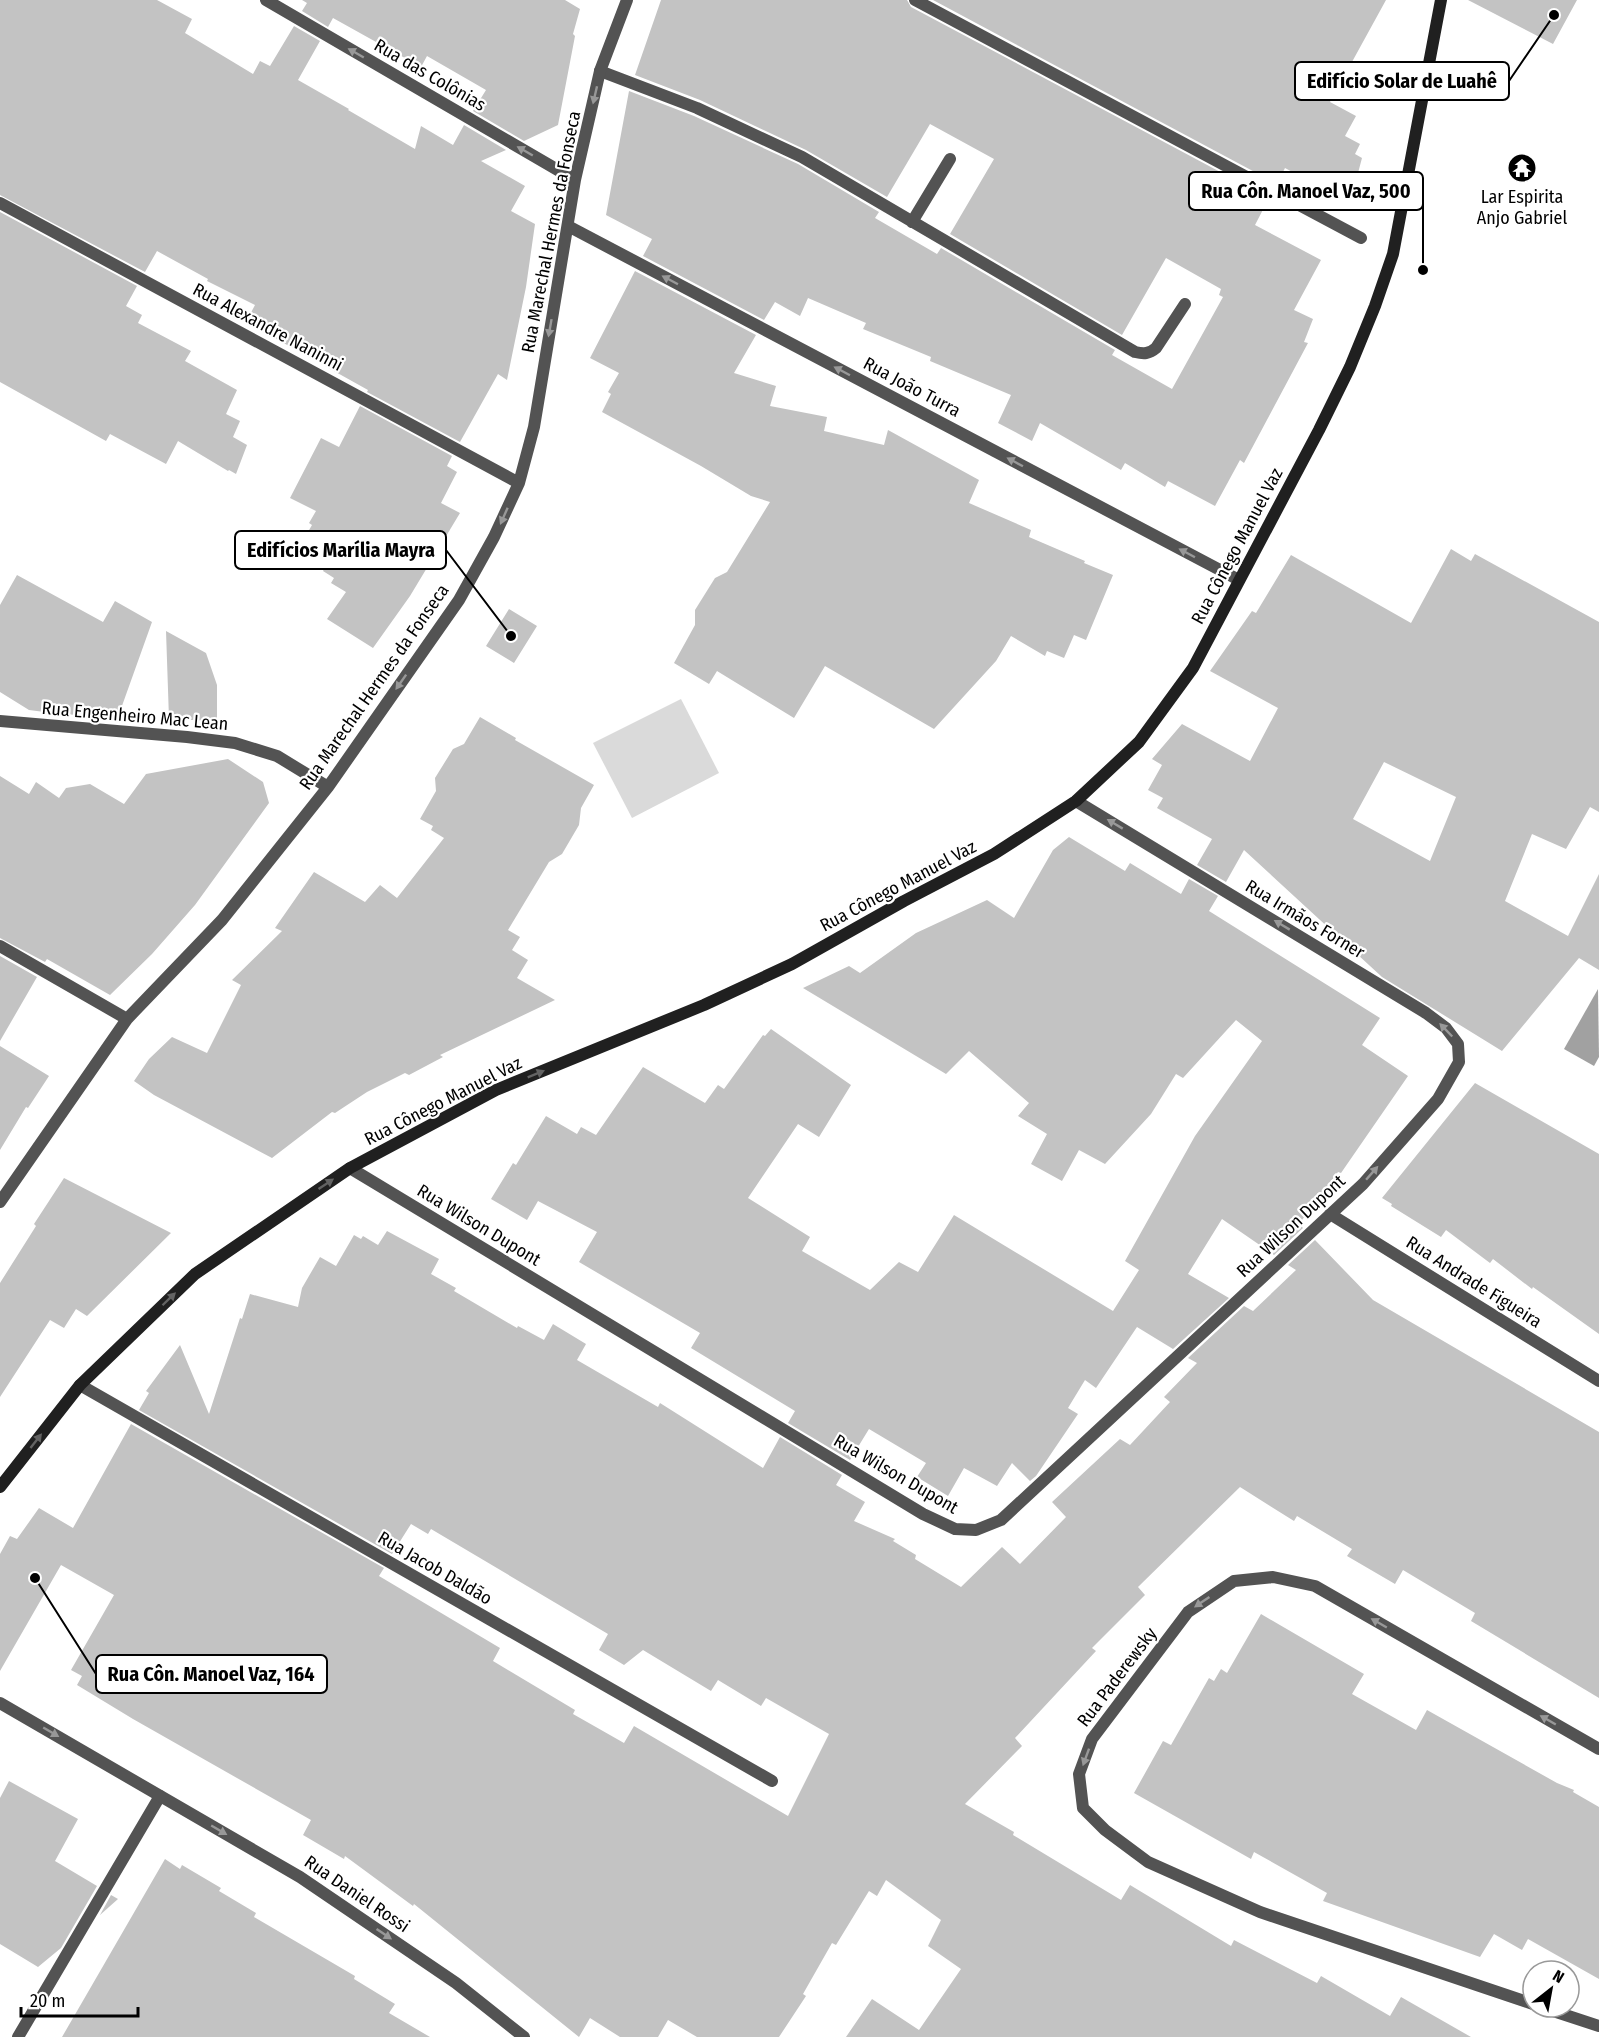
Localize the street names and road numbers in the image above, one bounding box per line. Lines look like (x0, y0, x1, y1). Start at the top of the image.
street label: Rua das Colônias (370, 34, 490, 116)
street label: Rua Marechal Hermes da Fonseca (517, 109, 585, 355)
street label: Rua Alexandre Naninni (189, 278, 347, 376)
street label: Rua João Turra (860, 352, 964, 422)
street label: Rua Cônego Manuel Vaz (1187, 464, 1287, 628)
street label: Rua Marechal Hermes da Fonseca (294, 580, 454, 794)
street label: Rua Engenheiro Mac Lean (41, 697, 229, 735)
street label: Rua Cônego Manuel Vaz (816, 836, 980, 936)
street label: Rua Irmãos Forner (1241, 875, 1369, 964)
street label: Rua Cônego Manuel Vaz (361, 1052, 525, 1150)
street label: Rua Wilson Dupont (1232, 1170, 1350, 1282)
street label: Rua Wilson Dupont (413, 1179, 545, 1271)
street label: Rua Andrade Figueira (1402, 1231, 1546, 1333)
street label: Rua Wilson Dupont (830, 1429, 962, 1519)
street label: Rua Jacob Daldão (374, 1526, 496, 1610)
street label: Rua Paderewsky (1073, 1623, 1161, 1731)
street label: Rua Daniel Rossi (300, 1851, 414, 1937)

